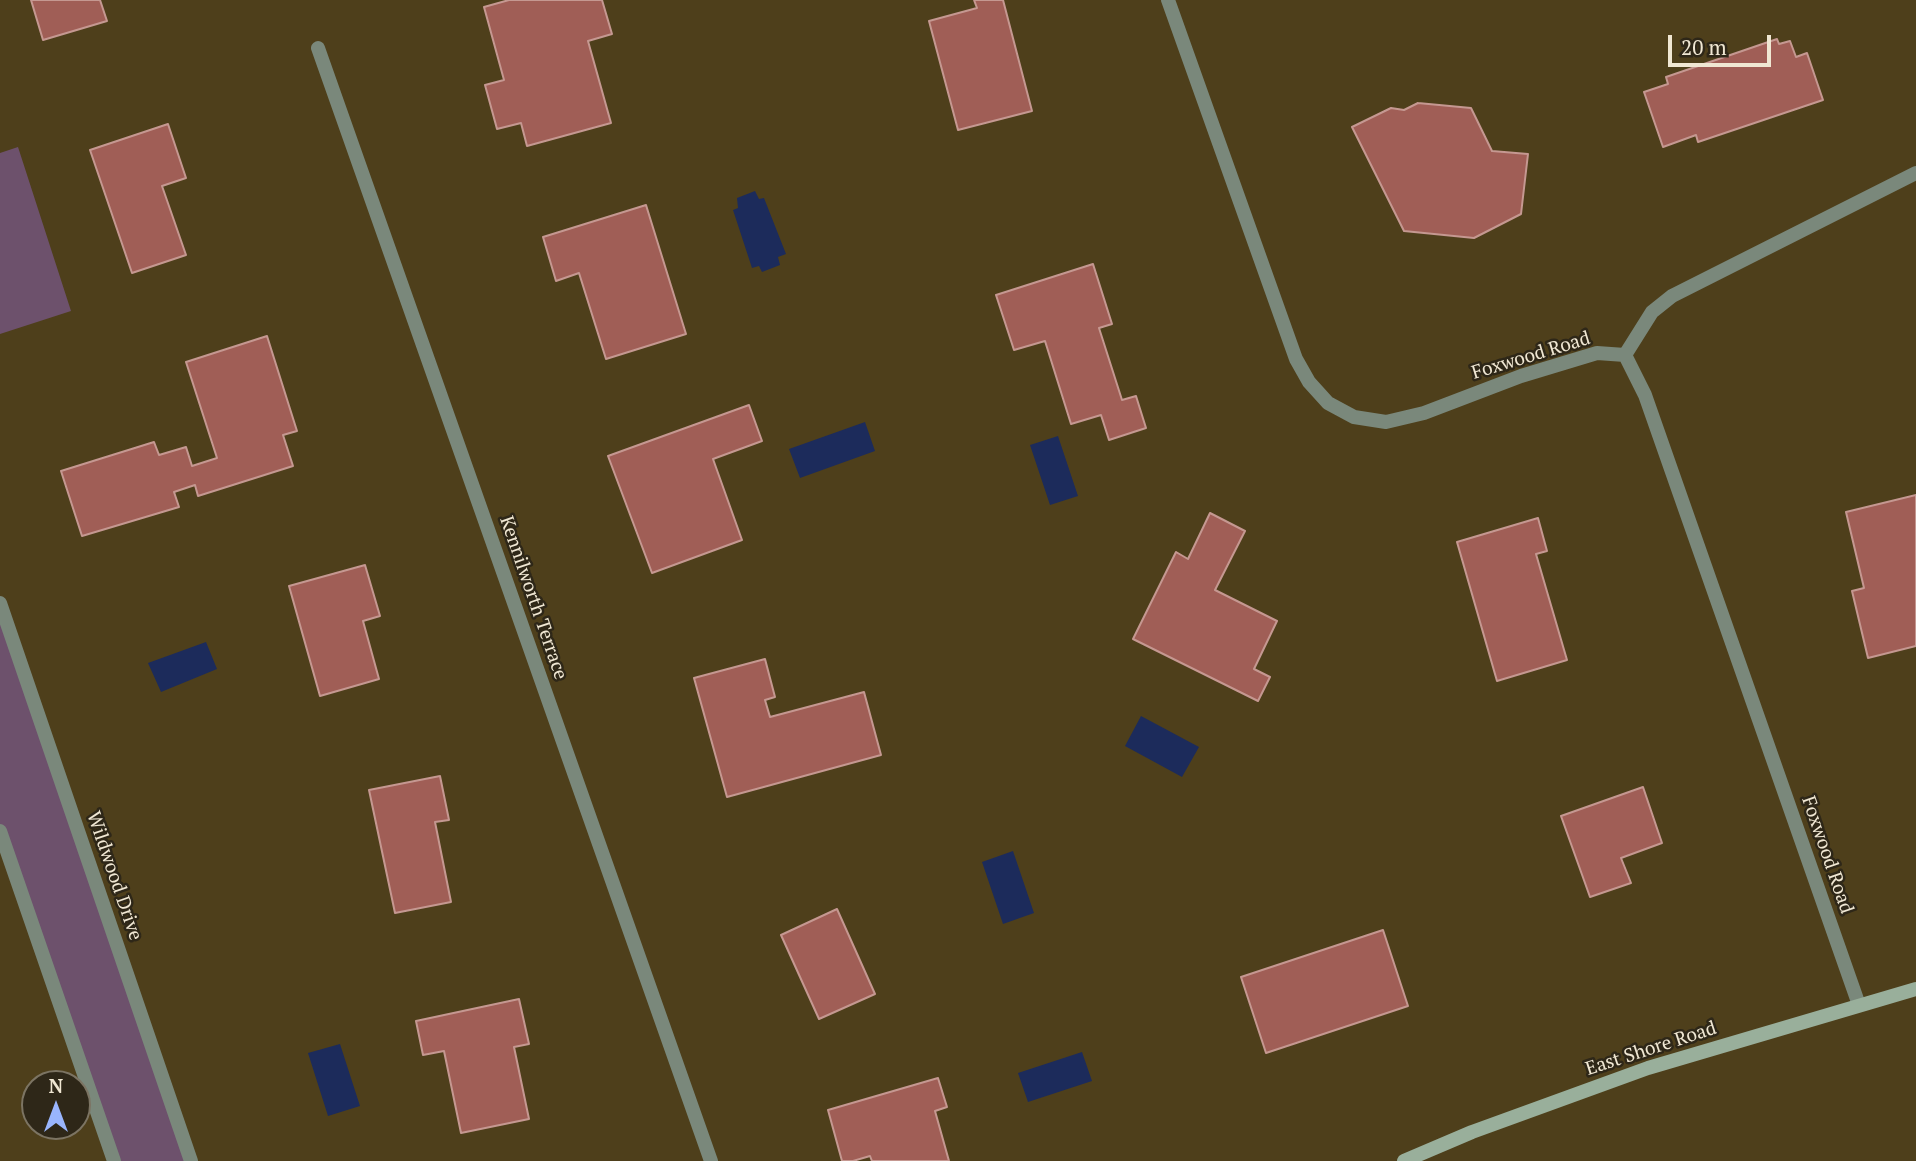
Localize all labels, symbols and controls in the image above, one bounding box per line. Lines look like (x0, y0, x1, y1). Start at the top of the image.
scale bar (1671, 21, 1774, 65)
text: 20 m (1681, 33, 1727, 61)
street label: Foxwood Road (1469, 327, 1593, 385)
street label: Kennilworth Terrace (494, 513, 572, 683)
street label: Foxwood Road (1796, 793, 1858, 917)
street label: Wildwood Drive (81, 809, 147, 943)
street label: East Shore Road (1583, 1017, 1719, 1081)
north arrow (21, 1070, 91, 1140)
text: N (49, 1073, 63, 1098)

